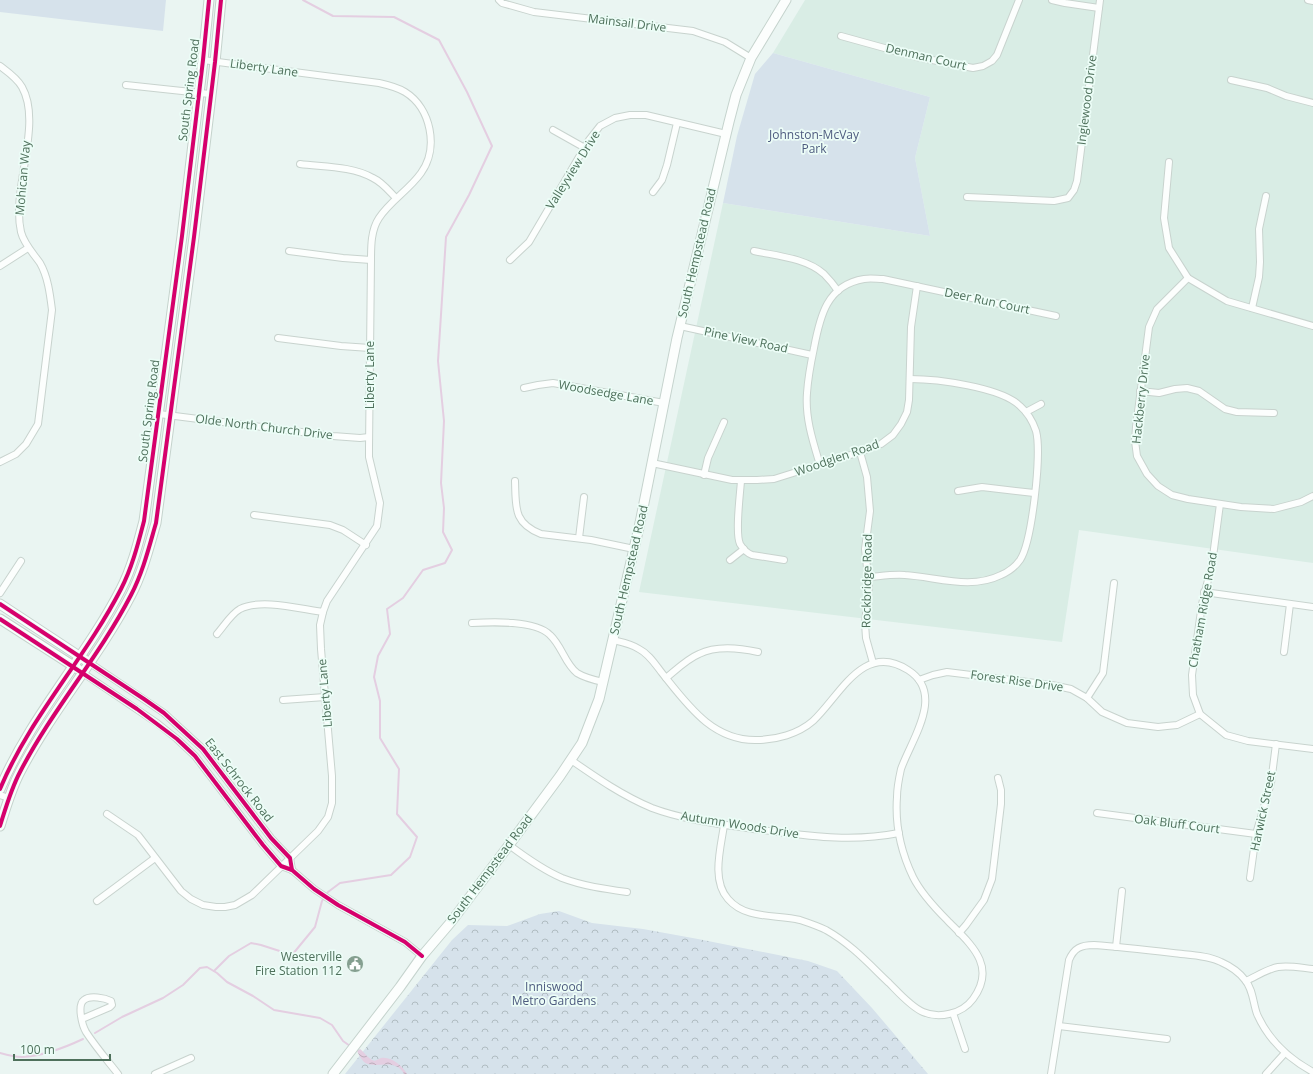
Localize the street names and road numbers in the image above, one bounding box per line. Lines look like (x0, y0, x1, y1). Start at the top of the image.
street label: Mainsail Drive (587, 9, 667, 36)
street label: South Spring Road (174, 38, 203, 142)
street label: Denman Court (884, 39, 968, 74)
street label: Liberty Lane (229, 54, 300, 81)
street label: Inglewood Drive (1073, 54, 1100, 146)
street label: Valleyview Drive (541, 127, 604, 212)
street label: Mohican Way (11, 139, 34, 216)
street label: South Hempstead Road (673, 186, 720, 319)
street label: Deer Run Court (943, 283, 1031, 318)
street label: Pine View Road (703, 322, 790, 357)
street label: Liberty Lane (361, 340, 378, 409)
street label: Hackberry Drive (1127, 353, 1154, 445)
street label: South Spring Road (134, 359, 163, 463)
street label: Woodsedge Lane (557, 376, 655, 409)
street label: Olde North Church Drive (194, 410, 334, 443)
street label: Woodglen Road (792, 435, 881, 480)
street label: South Hempstead Road (605, 503, 652, 636)
street label: Rockbridge Road (857, 534, 876, 628)
street label: Chatham Ridge Road (1184, 551, 1221, 669)
street label: Liberty Lane (313, 658, 336, 728)
street label: Forest Rise Drive (970, 666, 1065, 695)
street label: East Schrock Road (201, 734, 278, 825)
street label: Harwick Street (1246, 769, 1279, 852)
street label: Autumn Woods Drive (680, 807, 801, 842)
street label: Oak Bluff Court (1133, 810, 1221, 837)
street label: South Hempstead Road (443, 811, 536, 927)

